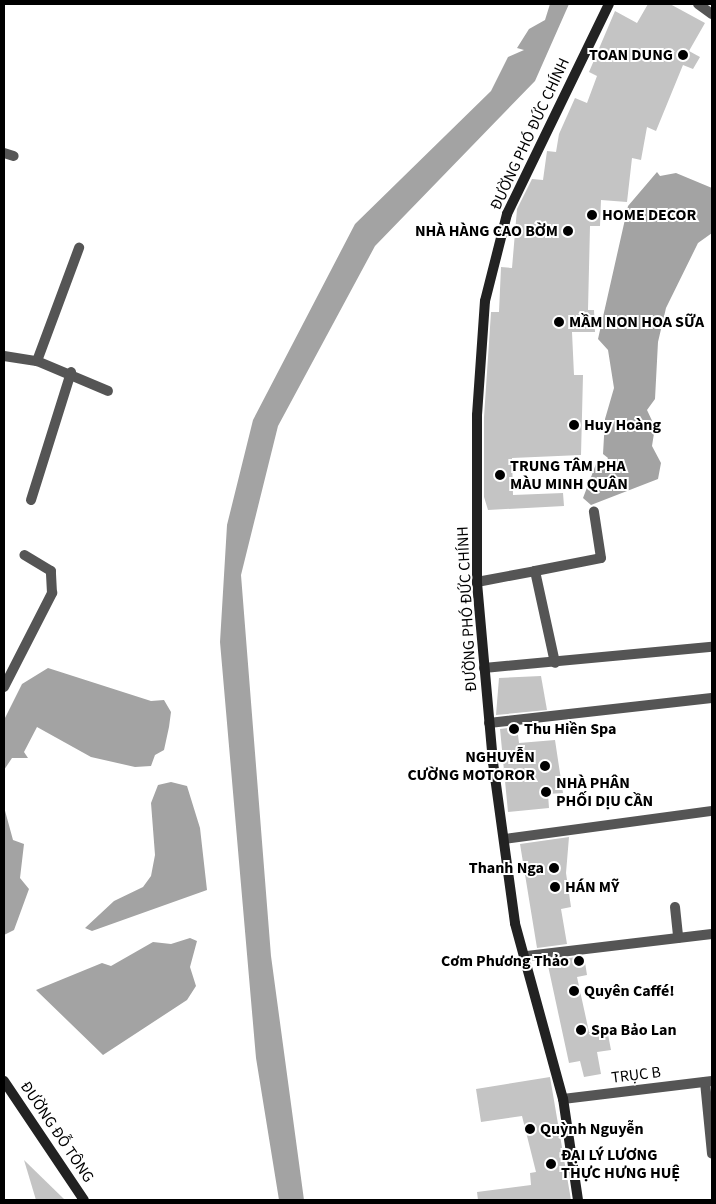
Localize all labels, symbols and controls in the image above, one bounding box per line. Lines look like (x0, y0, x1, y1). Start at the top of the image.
place label: TOAN DUNG (589, 45, 673, 65)
marker: TOAN DUNG (677, 49, 689, 61)
street label: ĐƯỜNG PHÓ ĐỨC CHÍNH (486, 55, 574, 213)
place label: HOME DECOR (602, 205, 696, 225)
marker: HOME DECOR (586, 209, 598, 221)
place label: NHÀ HÀNG CAO BỜM (415, 221, 558, 241)
marker: NHÀ HÀNG CAO BỜM (562, 225, 574, 237)
place label: MẦM NON HOA SỮA (569, 312, 704, 332)
marker: MẦM NON HOA SỮA (553, 316, 565, 328)
place label: Huy Hoàng (584, 415, 661, 435)
marker: Huy Hoàng (568, 419, 580, 431)
place label: TRUNG TÂM PHA MÀU MINH QUÂN (510, 456, 628, 494)
marker: TRUNG TÂM PHA MÀU MINH QUÂN (494, 469, 506, 481)
street label: ĐƯỜNG PHÓ ĐỨC CHÍNH (453, 526, 481, 692)
place label: Thu Hiền Spa (524, 719, 616, 739)
marker: Thu Hiền Spa (508, 723, 520, 735)
place label: NGHUYỄN CƯỜNG MOTOROR (407, 747, 535, 785)
marker: NGHUYỄN CƯỜNG MOTOROR (539, 760, 551, 772)
place label: NHÀ PHÂN PHỐI DỊU CẦN (556, 773, 653, 811)
marker: NHÀ PHÂN PHỐI DỊU CẦN (540, 786, 552, 798)
place label: Thanh Nga (469, 858, 544, 878)
marker: Thanh Nga (548, 862, 560, 874)
place label: HÁN MỸ (565, 877, 619, 897)
marker: HÁN MỸ (549, 881, 561, 893)
place label: Cơm Phương Thảo (441, 951, 569, 971)
marker: Cơm Phương Thảo (573, 955, 585, 967)
place label: Quyên Caffé! (584, 981, 675, 1001)
marker: Quyên Caffé! (568, 985, 580, 997)
place label: Spa Bảo Lan (591, 1020, 677, 1040)
marker: Spa Bảo Lan (575, 1024, 587, 1036)
street label: TRỤC B (610, 1062, 662, 1088)
street label: ĐƯỜNG ĐỖ TÔNG (16, 1078, 98, 1186)
place label: Quỳnh Nguyễn (540, 1119, 644, 1139)
marker: Quỳnh Nguyễn (524, 1123, 536, 1135)
place label: ĐẠI LÝ LƯƠNG THỰC HƯNG HUỆ (561, 1145, 680, 1183)
marker: ĐẠI LÝ LƯƠNG THỰC HƯNG HUỆ (545, 1158, 557, 1170)

